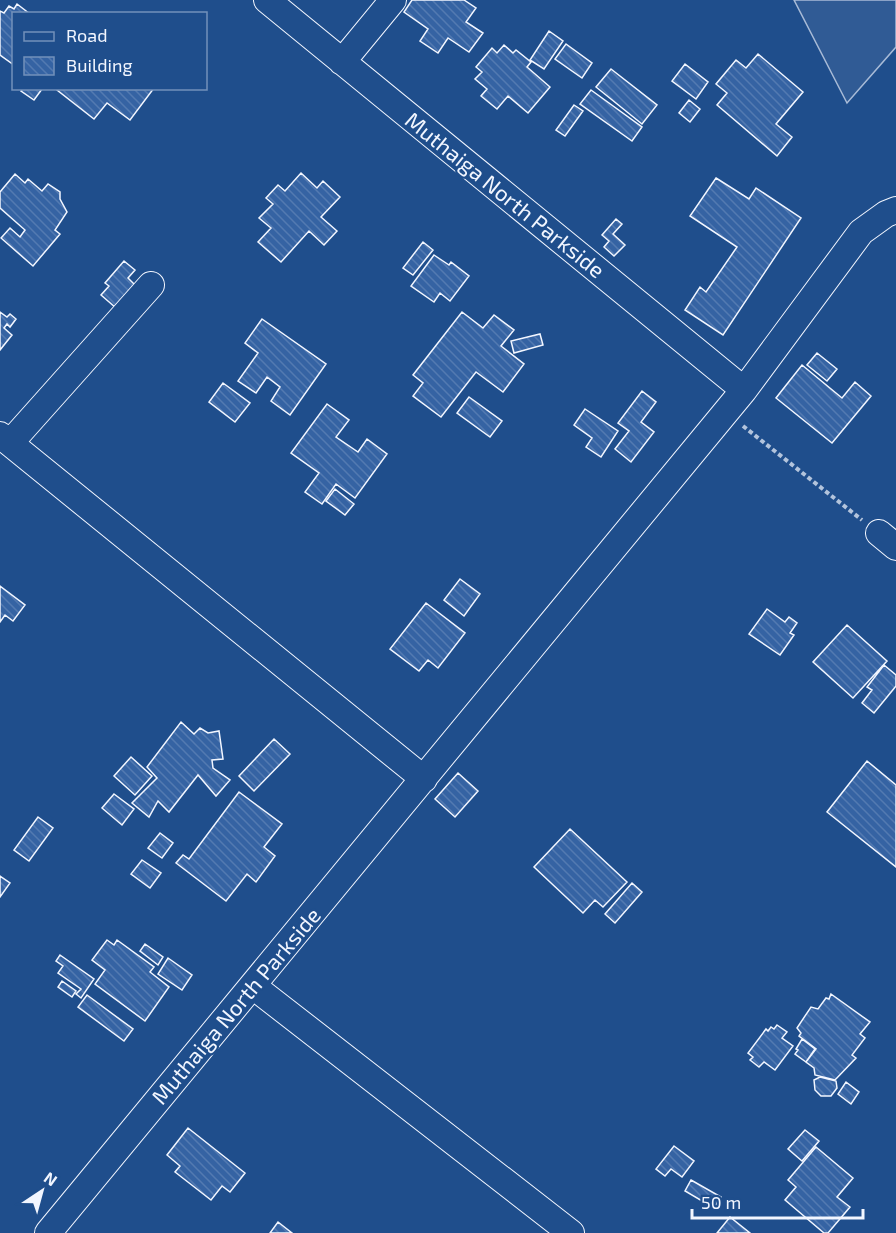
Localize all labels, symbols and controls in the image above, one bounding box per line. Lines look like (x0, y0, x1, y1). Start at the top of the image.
legend (12, 12, 207, 90)
text: Road (66, 24, 107, 46)
text: Building (66, 54, 133, 76)
street label: Muthaiga North Parkside (401, 106, 610, 283)
street label: Muthaiga North Parkside (145, 902, 325, 1109)
north arrow (12, 1161, 72, 1221)
text: N (41, 1167, 61, 1190)
scale bar (692, 1182, 863, 1220)
text: 50 m (701, 1191, 741, 1213)

